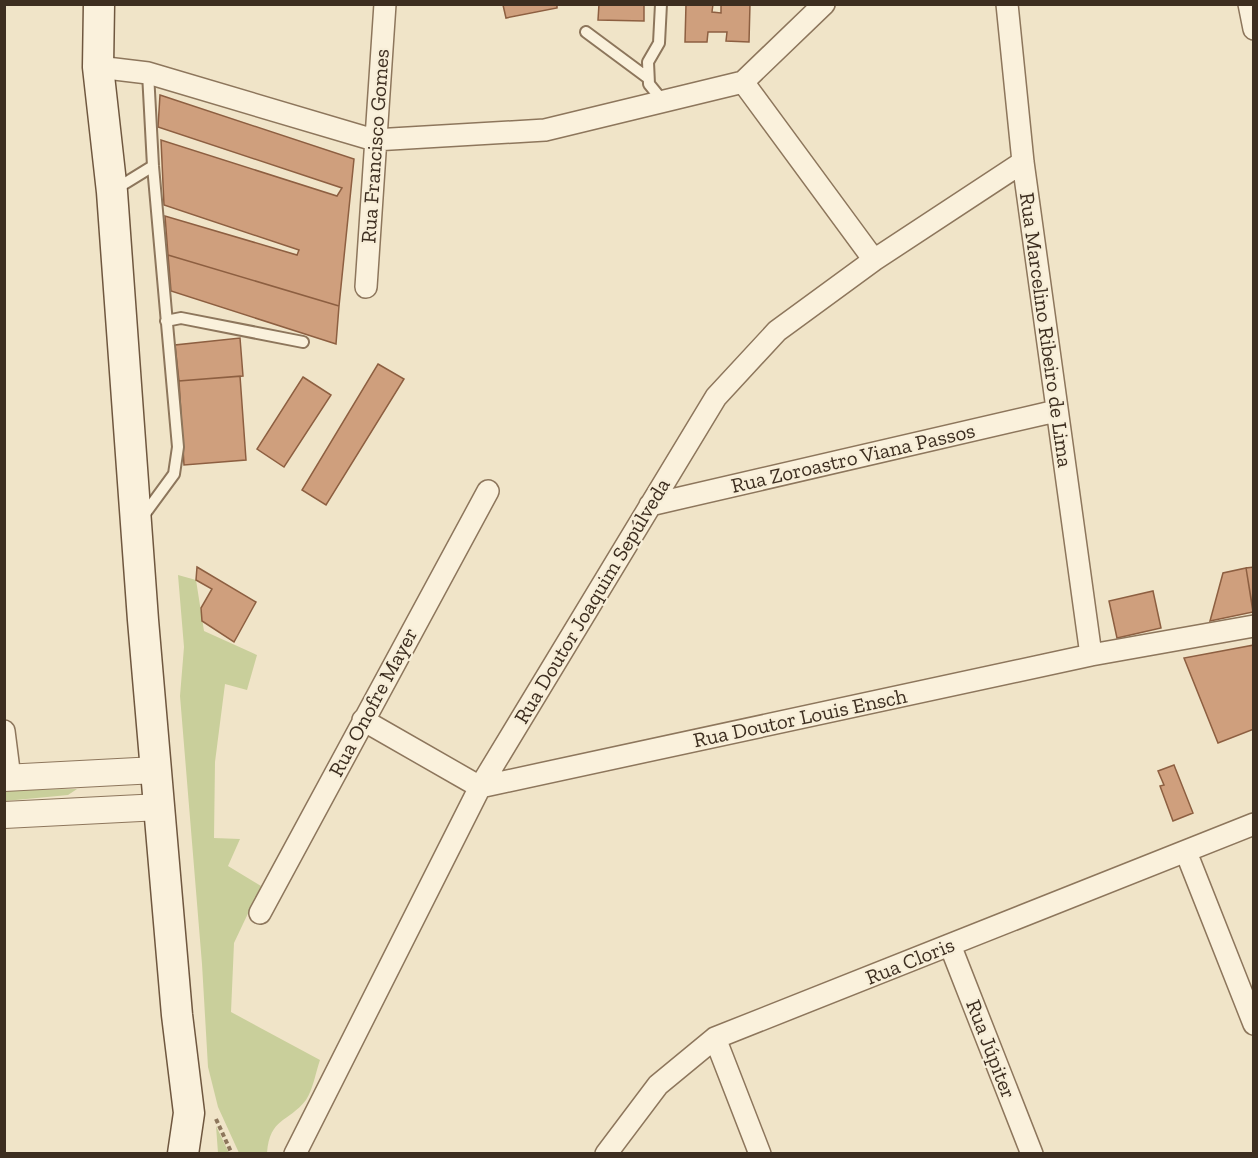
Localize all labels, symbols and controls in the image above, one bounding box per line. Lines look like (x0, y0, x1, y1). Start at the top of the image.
street label: Rua Francisco Gomes (355, 48, 394, 244)
street label: Rua Marcelino Ribeiro de Lima (1015, 191, 1078, 469)
street label: Rua Zoroastro Viana Passos (729, 417, 977, 498)
street label: Rua Doutor Joaquim Sepúlveda (508, 474, 675, 728)
street label: Rua Onofre Mayer (323, 623, 422, 781)
street label: Rua Doutor Louis Ensch (691, 683, 909, 752)
street label: Rua Cloris (862, 931, 958, 990)
street label: Rua Júpiter (961, 996, 1022, 1102)

